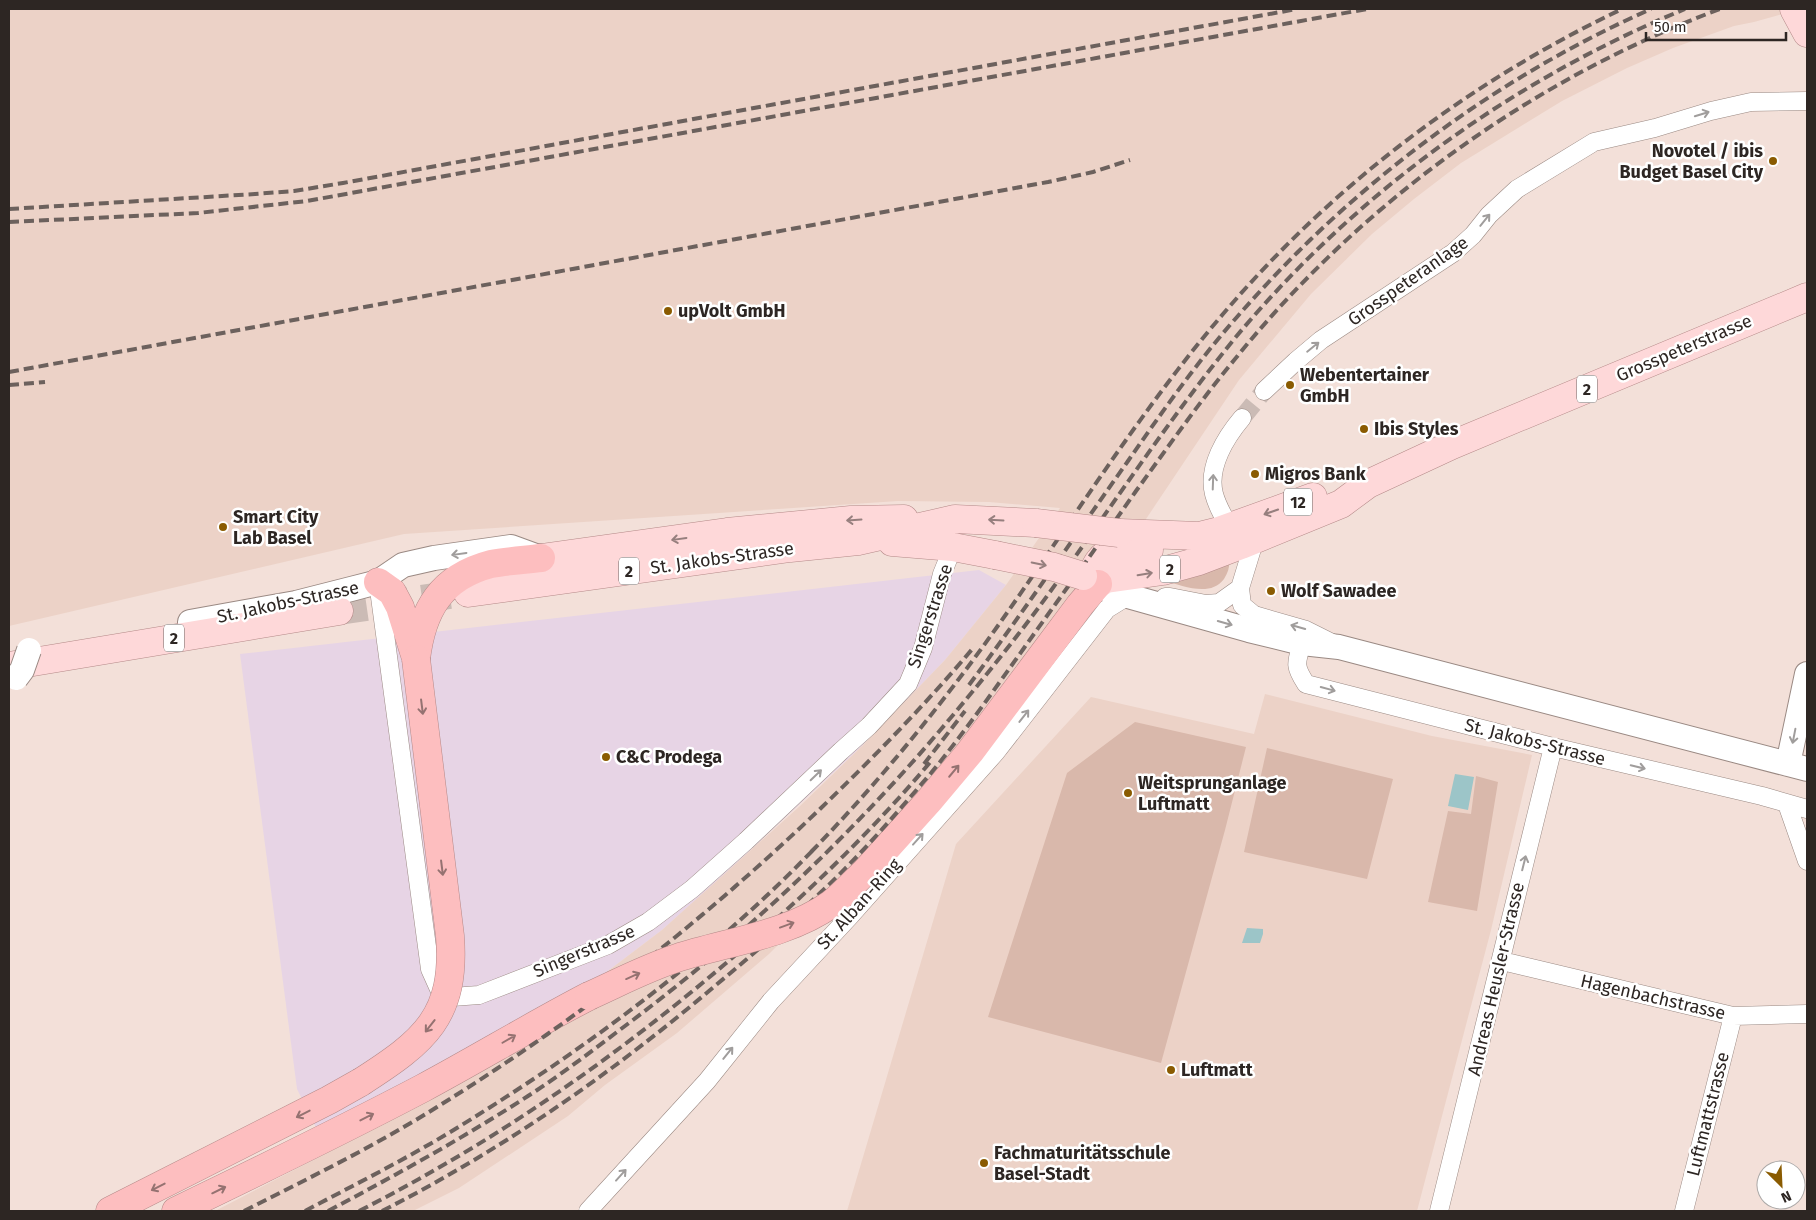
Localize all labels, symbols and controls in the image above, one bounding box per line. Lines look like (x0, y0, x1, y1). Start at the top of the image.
scale bar (1646, 10, 1786, 42)
text: 50 m (1654, 18, 1687, 36)
one-way arrow (1693, 109, 1709, 118)
place label: Novotel / ibis Budget Basel City (1619, 140, 1764, 183)
marker: Novotel / ibis Budget Basel City (1767, 155, 1779, 167)
one-way arrow (1480, 214, 1491, 227)
street label: Grosspeteranlage (1344, 231, 1472, 331)
place label: upVolt GmbH (678, 300, 785, 322)
marker: upVolt GmbH (662, 305, 674, 317)
street label: Grosspeterstrasse (1613, 309, 1755, 387)
one-way arrow (1306, 341, 1319, 352)
place label: Webentertainer GmbH (1300, 364, 1430, 407)
road number: 2 (1577, 376, 1597, 402)
marker: Webentertainer GmbH (1284, 379, 1296, 391)
place label: Ibis Styles (1374, 418, 1459, 440)
marker: Ibis Styles (1358, 423, 1370, 435)
place label: Migros Bank (1265, 463, 1367, 485)
marker: Migros Bank (1249, 468, 1261, 480)
one-way arrow (1209, 474, 1218, 490)
road number: 12 (1284, 488, 1312, 516)
place label: Smart City Lab Basel (233, 506, 319, 549)
one-way arrow (1264, 508, 1279, 517)
one-way arrow (846, 516, 862, 525)
one-way arrow (988, 516, 1004, 525)
marker: Smart City Lab Basel (217, 521, 229, 533)
one-way arrow (671, 534, 687, 544)
street label: St. Jakobs-Strasse (649, 537, 795, 579)
one-way arrow (452, 550, 468, 560)
road number: 2 (1160, 556, 1180, 582)
road number: 2 (619, 558, 639, 584)
one-way arrow (1031, 560, 1047, 570)
street label: Singerstrasse (903, 561, 957, 671)
one-way arrow (1136, 569, 1152, 579)
street label: St. Jakobs-Strasse (215, 576, 361, 628)
place label: Wolf Sawadee (1281, 580, 1396, 602)
marker: Wolf Sawadee (1265, 585, 1277, 597)
one-way arrow (1216, 619, 1232, 629)
one-way arrow (1290, 622, 1306, 632)
road number: 2 (164, 624, 184, 651)
one-way arrow (1319, 685, 1335, 695)
one-way arrow (417, 699, 427, 715)
one-way arrow (1018, 710, 1029, 723)
street label: St. Jakobs-Strasse (1462, 714, 1608, 770)
one-way arrow (1789, 728, 1798, 744)
place label: C&C Prodega (616, 746, 722, 768)
marker: C&C Prodega (600, 751, 612, 763)
one-way arrow (1629, 763, 1645, 772)
one-way arrow (948, 765, 960, 778)
one-way arrow (809, 769, 822, 781)
place label: Weitsprunganlage Luftmatt (1138, 772, 1287, 815)
marker: Weitsprunganlage Luftmatt (1122, 787, 1134, 799)
one-way arrow (912, 833, 924, 846)
street label: St. Alban-Ring (812, 853, 906, 954)
one-way arrow (1520, 855, 1529, 871)
one-way arrow (437, 860, 447, 876)
street label: Andreas Heusler-Strasse (1463, 880, 1529, 1078)
street label: Singerstrasse (530, 920, 638, 982)
one-way arrow (779, 920, 795, 929)
one-way arrow (625, 970, 640, 980)
street label: Hagenbachstrasse (1578, 970, 1728, 1024)
one-way arrow (425, 1019, 436, 1032)
one-way arrow (502, 1034, 517, 1044)
one-way arrow (723, 1047, 734, 1060)
street label: Luftmattstrasse (1682, 1050, 1734, 1178)
place label: Luftmatt (1181, 1059, 1254, 1081)
marker: Luftmatt (1165, 1064, 1177, 1076)
one-way arrow (296, 1110, 311, 1119)
one-way arrow (359, 1112, 374, 1121)
place label: Fachmaturitätsschule Basel-Stadt (994, 1142, 1171, 1185)
marker: Fachmaturitätsschule Basel-Stadt (978, 1157, 990, 1169)
north arrow (1756, 1160, 1806, 1210)
one-way arrow (615, 1169, 627, 1182)
one-way arrow (151, 1183, 166, 1192)
one-way arrow (212, 1185, 227, 1195)
text: N (1778, 1187, 1794, 1206)

